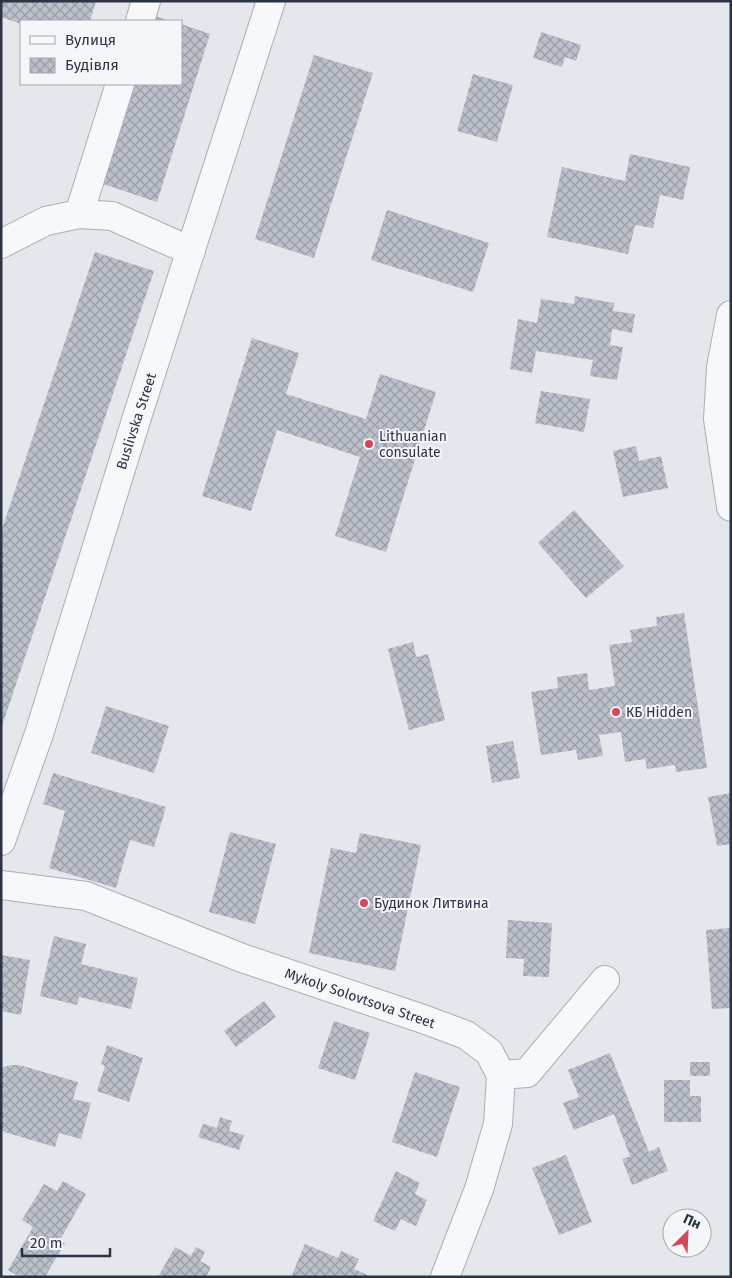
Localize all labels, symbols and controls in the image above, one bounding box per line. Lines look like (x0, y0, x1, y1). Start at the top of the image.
legend (20, 20, 182, 85)
text: Вулиця (65, 31, 116, 49)
text: Будівля (65, 56, 119, 74)
street label: Buslivska Street (113, 370, 160, 472)
place label: Lithuanian consulate (379, 428, 447, 461)
marker: Lithuanian consulate (363, 438, 375, 450)
place label: КБ Hidden (626, 704, 692, 721)
marker: КБ Hidden (610, 706, 622, 718)
place label: Будинок Литвина (374, 895, 489, 912)
marker: Будинок Литвина (358, 897, 370, 909)
street label: Mykoly Solovtsova Street (282, 965, 438, 1033)
north arrow (662, 1208, 712, 1258)
text: Пн (681, 1210, 704, 1233)
scale bar (22, 1226, 110, 1258)
text: 20 m (30, 1234, 63, 1252)

